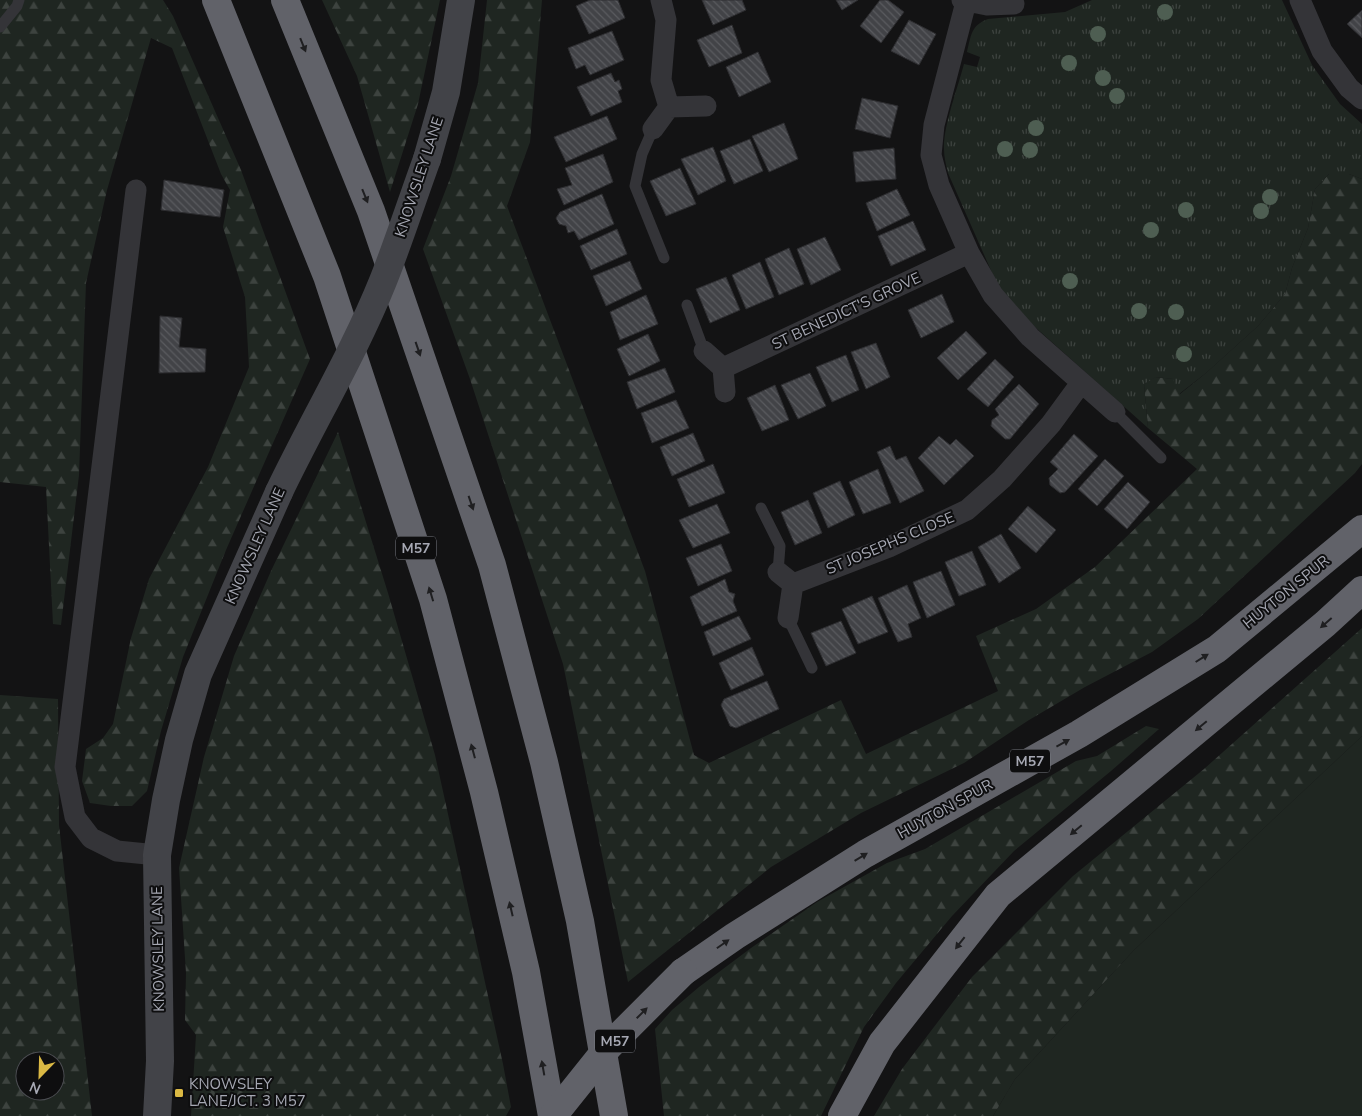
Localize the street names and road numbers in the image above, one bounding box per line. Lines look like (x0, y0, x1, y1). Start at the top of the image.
street label: KNOWSLEY LANE (390, 114, 448, 240)
street label: ST BENEDICT'S GROVE (768, 268, 924, 354)
street label: KNOWSLEY LANE (220, 485, 290, 607)
street label: ST JOSEPHS CLOSE (823, 507, 957, 579)
road number: M57 (396, 536, 436, 560)
street label: HUYTON SPUR (1239, 551, 1333, 633)
road number: M57 (1010, 749, 1050, 772)
street label: HUYTON SPUR (894, 775, 996, 843)
street label: KNOWSLEY LANE (147, 886, 169, 1012)
road number: M57 (595, 1030, 635, 1052)

